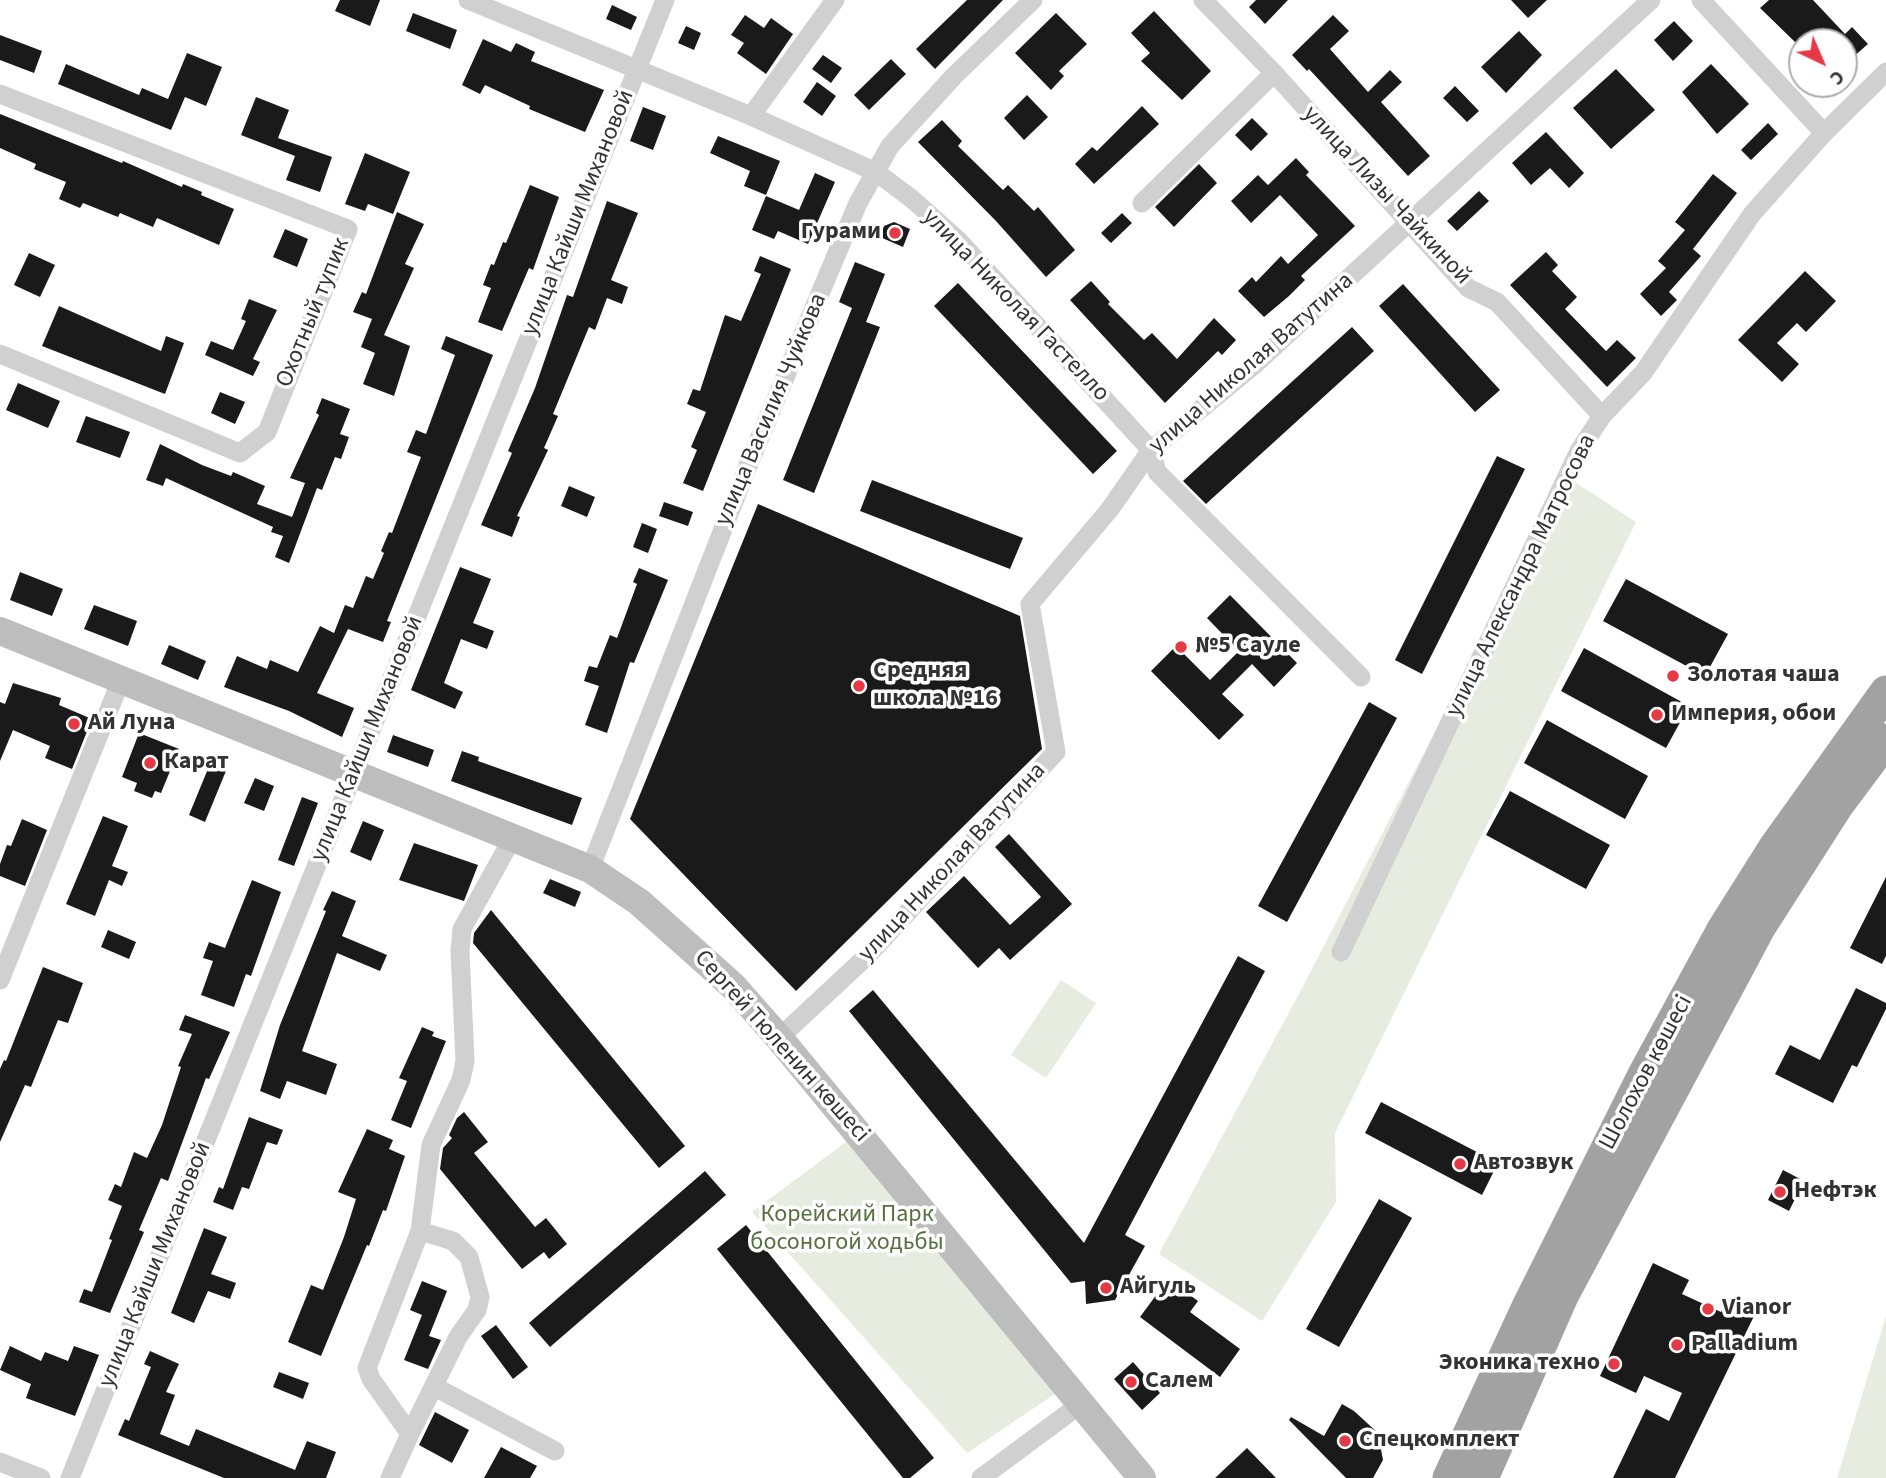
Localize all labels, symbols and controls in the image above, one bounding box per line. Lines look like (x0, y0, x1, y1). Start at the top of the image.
north arrow (1788, 28, 1858, 98)
text: С (1823, 63, 1850, 91)
street label: улица Кайши Михановой (516, 86, 642, 340)
street label: улица Лизы Чайкиной (1296, 101, 1476, 291)
street label: улица Николая Гастелло (915, 204, 1115, 408)
place label: Гурами (801, 219, 881, 247)
marker: Гурами (887, 225, 903, 241)
street label: Охотный тупик (271, 234, 357, 392)
street label: улица Николая Ватутина (1144, 267, 1360, 461)
street label: улица Василия Чуйкова (710, 289, 834, 531)
street label: улица Александра Матросова (1441, 430, 1603, 722)
street label: улица Кайши Михановой (305, 612, 431, 866)
place label: №5 Сауле (1195, 633, 1301, 661)
marker: №5 Сауле (1173, 639, 1189, 655)
place label: Средняя школа №16 (873, 658, 998, 714)
place label: Золотая чаша (1687, 662, 1840, 690)
marker: Золотая чаша (1665, 668, 1681, 684)
marker: Средняя школа №16 (851, 678, 867, 694)
place label: Империя, обои (1671, 701, 1836, 729)
marker: Империя, обои (1649, 707, 1665, 723)
place label: Ай Луна (88, 710, 175, 738)
marker: Ай Луна (66, 716, 82, 732)
place label: Карат (164, 749, 229, 777)
marker: Карат (142, 755, 158, 771)
street label: улица Николая Ватутина (853, 757, 1053, 969)
street label: Сергей Тюленин көшесі (687, 945, 875, 1149)
street label: Шолохов көшесі (1594, 991, 1700, 1155)
street label: улица Кайши Михановой (93, 1138, 219, 1392)
place label: Автозвук (1474, 1150, 1573, 1178)
marker: Автозвук (1452, 1156, 1468, 1172)
place label: Нефтэк (1794, 1178, 1877, 1206)
marker: Нефтэк (1772, 1184, 1788, 1200)
park label: Корейский Парк босоногой ходьбы (750, 1202, 944, 1258)
place label: Айгуль (1120, 1274, 1196, 1302)
marker: Айгуль (1098, 1280, 1114, 1296)
place label: Vianor (1722, 1295, 1791, 1323)
marker: Vianor (1700, 1301, 1716, 1317)
place label: Palladium (1691, 1331, 1798, 1359)
marker: Palladium (1669, 1337, 1685, 1353)
place label: Эконика техно (1439, 1350, 1600, 1378)
marker: Эконика техно (1606, 1356, 1622, 1372)
place label: Салем (1145, 1368, 1214, 1396)
marker: Салем (1123, 1374, 1139, 1390)
place label: Спецкомплект (1359, 1427, 1519, 1455)
marker: Спецкомплект (1337, 1433, 1353, 1449)

